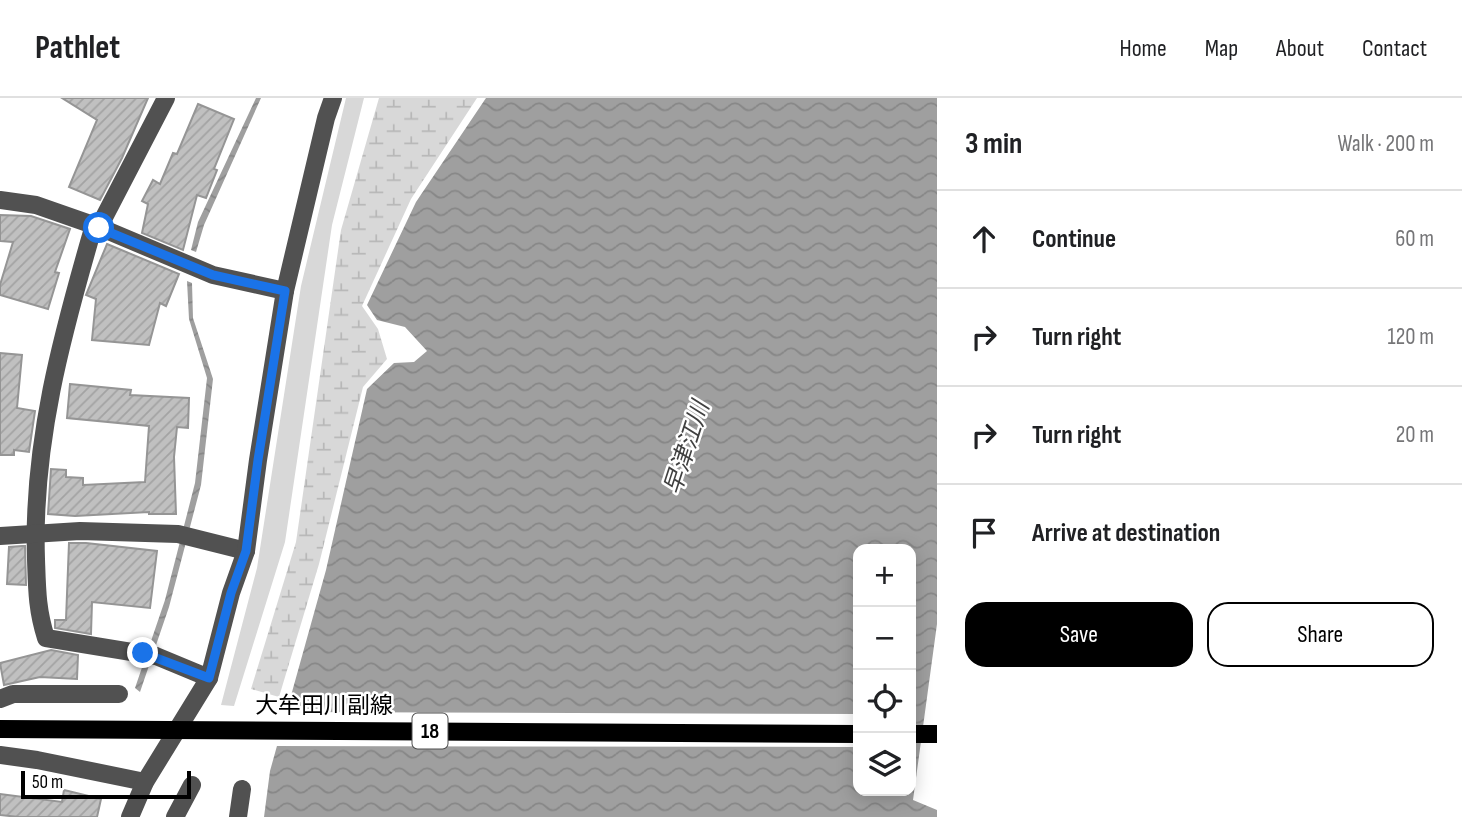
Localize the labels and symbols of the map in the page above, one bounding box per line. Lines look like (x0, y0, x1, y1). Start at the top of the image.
route start (83, 212, 114, 243)
water label: 早津江川 (658, 395, 717, 498)
route end (127, 637, 158, 668)
street label: 大牟田川副線 (255, 692, 393, 720)
road number: 18 (412, 714, 448, 748)
scale bar (21, 768, 191, 800)

